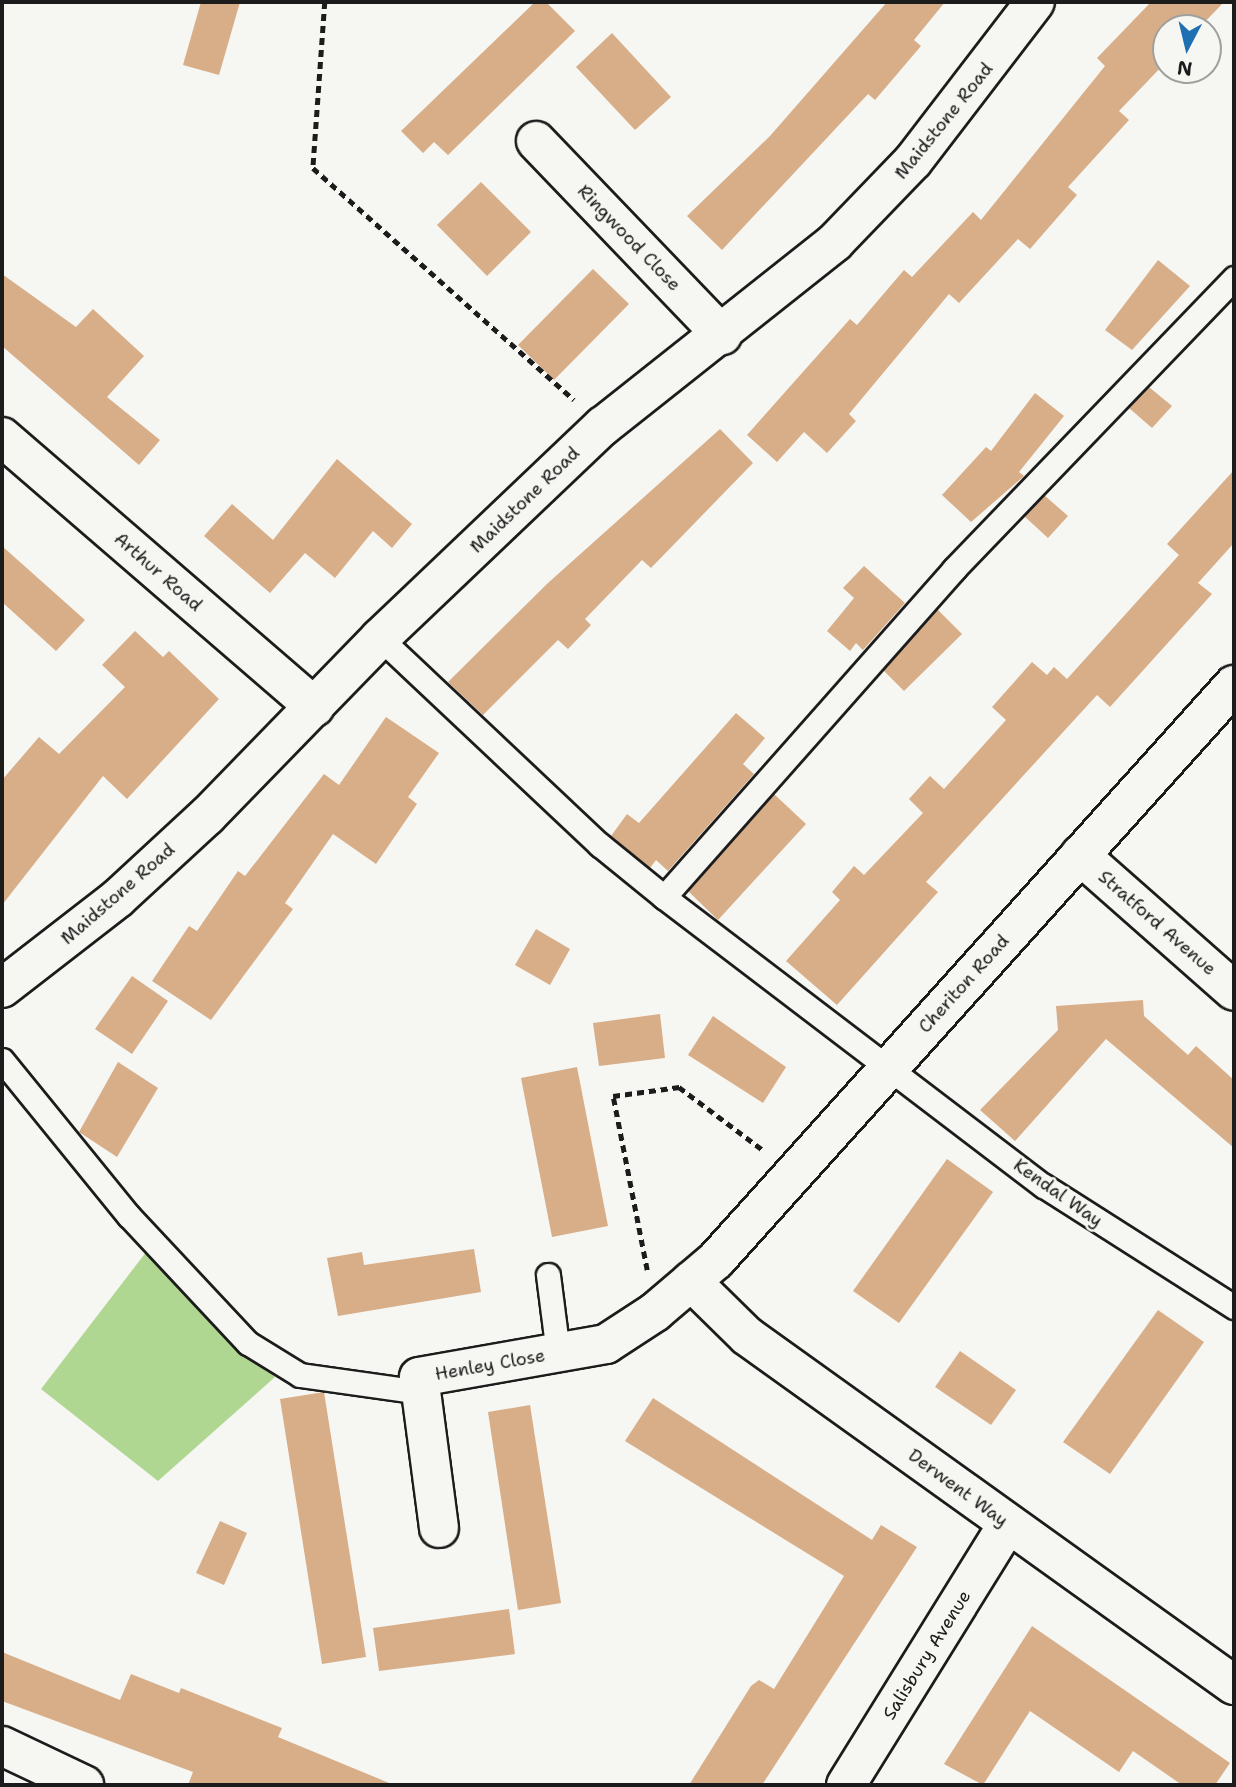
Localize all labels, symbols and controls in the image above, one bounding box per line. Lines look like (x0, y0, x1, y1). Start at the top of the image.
north arrow (1152, 14, 1222, 84)
text: N (1176, 55, 1194, 82)
street label: Maidstone Road (890, 58, 998, 184)
street label: Ringwood Close (573, 180, 685, 296)
street label: Maidstone Road (466, 442, 584, 558)
street label: Arthur Road (110, 528, 206, 616)
street label: Maidstone Road (57, 839, 179, 949)
street label: Stratford Avenue (1094, 866, 1220, 980)
street label: Cheriton Road (914, 930, 1014, 1038)
street label: Kendal Way (1009, 1154, 1107, 1232)
street label: Henley Close (433, 1345, 547, 1385)
street label: Derwent Way (904, 1445, 1012, 1531)
street label: Salisbury Avenue (879, 1586, 975, 1724)

